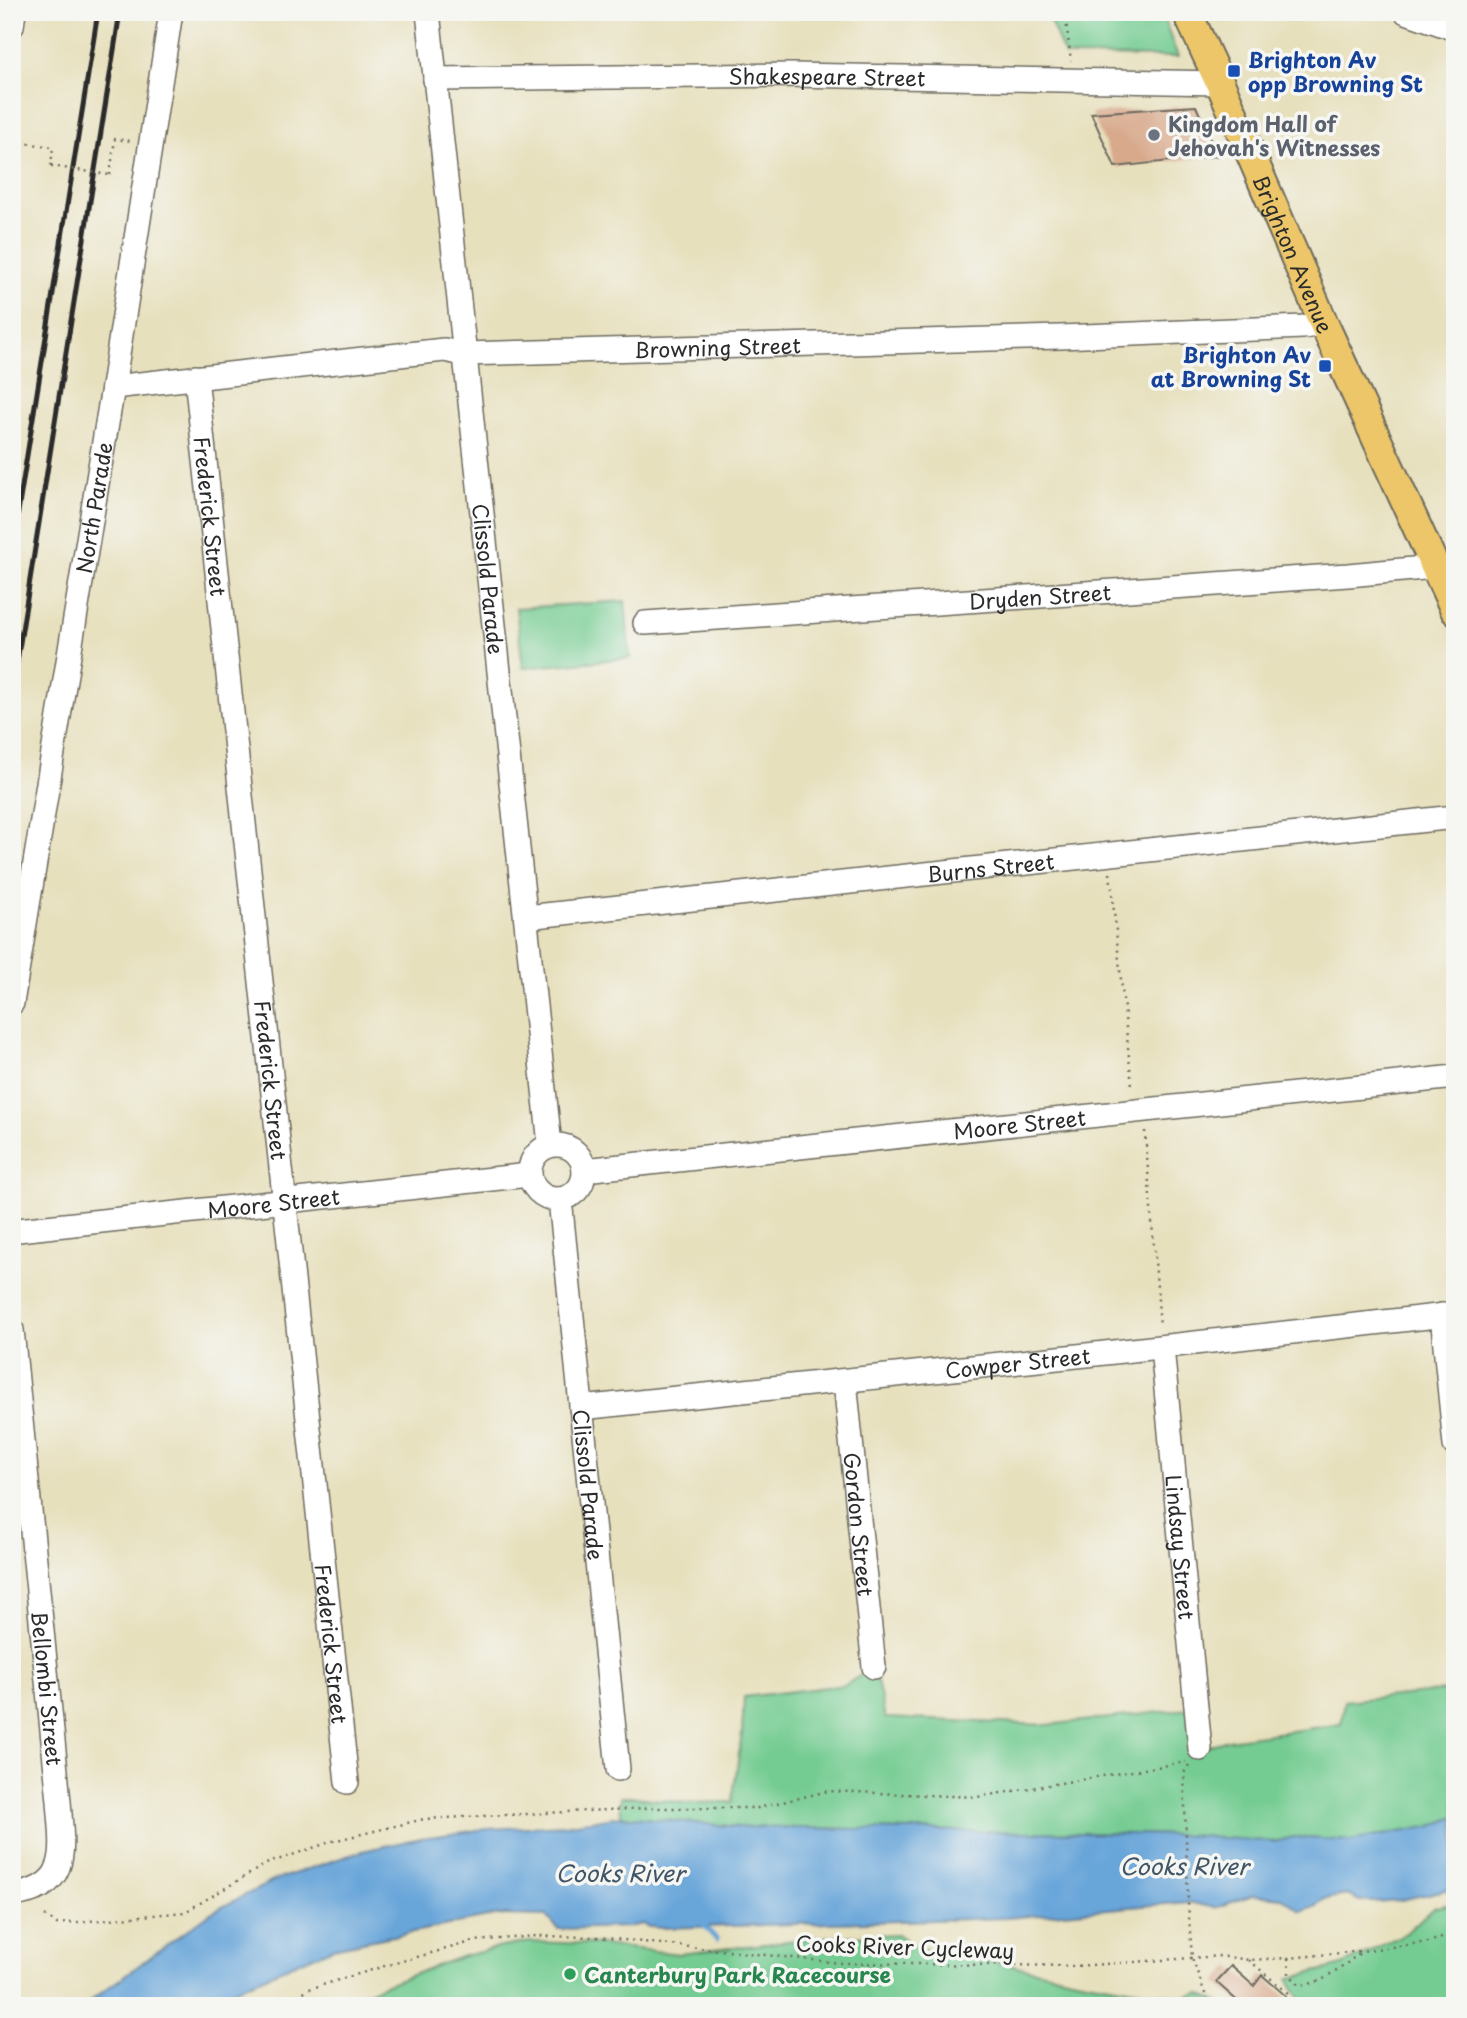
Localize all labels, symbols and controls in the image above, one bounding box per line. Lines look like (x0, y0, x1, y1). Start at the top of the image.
place label: Brighton Av opp Browning St (1248, 43, 1423, 99)
street label: Shakespeare Street (728, 59, 926, 93)
marker: Brighton Av opp Browning St (1226, 63, 1242, 79)
place label: Kingdom Hall of Jehovah's Witnesses (1168, 107, 1381, 163)
marker: Kingdom Hall of Jehovah's Witnesses (1146, 127, 1162, 143)
street label: Brighton Avenue (1245, 169, 1342, 338)
street label: Browning Street (634, 328, 801, 365)
place label: Brighton Av at Browning St (1151, 338, 1311, 394)
marker: Brighton Av at Browning St (1317, 358, 1333, 374)
street label: Frederick Street (186, 435, 235, 598)
street label: North Parade (67, 440, 120, 576)
street label: Clissold Parade (465, 502, 513, 656)
street label: Dryden Street (968, 575, 1112, 617)
street label: Burns Street (925, 844, 1056, 890)
street label: Frederick Street (247, 998, 296, 1161)
street label: Moore Street (952, 1101, 1087, 1146)
street label: Moore Street (206, 1179, 341, 1226)
street label: Cowper Street (943, 1339, 1092, 1386)
street label: Clissold Parade (565, 1408, 613, 1561)
street label: Gordon Street (836, 1451, 883, 1598)
street label: Lindsay Street (1158, 1473, 1204, 1621)
street label: Frederick Street (308, 1562, 357, 1725)
street label: Bellombi Street (24, 1609, 71, 1767)
water label: Cooks River (1120, 1848, 1252, 1883)
water label: Cooks River (556, 1855, 688, 1890)
street label: Cooks River Cycleway (795, 1926, 1015, 1966)
place label: Canterbury Park Racecourse (584, 1958, 891, 1990)
marker: Canterbury Park Racecourse (562, 1966, 578, 1982)

